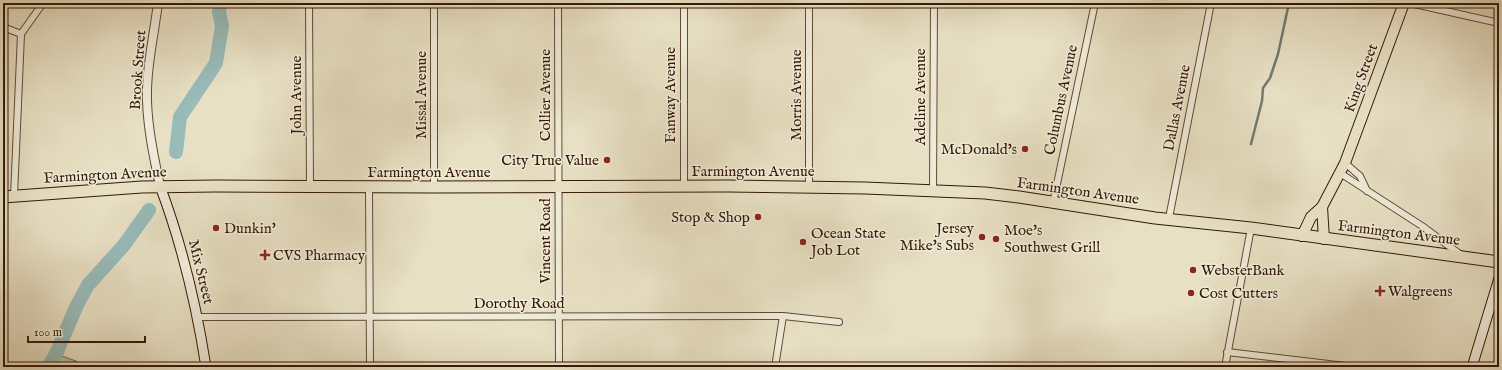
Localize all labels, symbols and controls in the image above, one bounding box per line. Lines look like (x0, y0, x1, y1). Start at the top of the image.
street label: Brook Street (126, 29, 150, 111)
street label: King Street (1340, 41, 1382, 115)
street label: Columbus Avenue (1040, 43, 1082, 157)
street label: Fanway Avenue (661, 47, 680, 143)
street label: Adeline Avenue (911, 48, 930, 147)
street label: Collier Avenue (536, 49, 555, 141)
street label: Morris Avenue (787, 49, 806, 141)
street label: Missal Avenue (412, 51, 431, 139)
street label: John Avenue (287, 55, 306, 136)
street label: Dallas Avenue (1159, 63, 1195, 153)
place label: McDonald's (941, 140, 1017, 159)
marker: McDonald's (1020, 144, 1030, 154)
place label: City True Value (501, 151, 599, 170)
marker: City True Value (602, 155, 612, 165)
street label: Farmington Avenue (43, 162, 167, 188)
street label: Farmington Avenue (691, 162, 815, 181)
street label: Farmington Avenue (367, 163, 491, 182)
street label: Farmington Avenue (1016, 173, 1140, 209)
street label: Vincent Road (536, 197, 555, 285)
place label: Stop & Shop (671, 208, 750, 227)
marker: Stop & Shop (753, 212, 763, 222)
street label: Farmington Avenue (1337, 216, 1461, 250)
place label: Dunkin' (224, 219, 276, 238)
place label: Jersey Mike's Subs (900, 219, 975, 255)
place label: Moe's Southwest Grill (1004, 221, 1101, 257)
marker: Dunkin' (211, 223, 221, 233)
place label: Ocean State Job Lot (809, 224, 886, 260)
marker: Jersey Mike's Subs (977, 232, 987, 242)
marker: Moe's Southwest Grill (991, 234, 1001, 244)
marker: Ocean State Job Lot (798, 237, 808, 247)
street label: Mix Street (184, 238, 218, 306)
place label: CVS Pharmacy (273, 246, 366, 265)
marker: CVS Pharmacy (260, 250, 270, 260)
place label: WebsterBank (1201, 261, 1285, 280)
marker: WebsterBank (1188, 265, 1198, 275)
place label: Walgreens (1388, 282, 1453, 301)
place label: Cost Cutters (1199, 284, 1278, 303)
marker: Walgreens (1375, 286, 1385, 296)
marker: Cost Cutters (1186, 288, 1196, 298)
street label: Dorothy Road (473, 294, 566, 313)
scale bar (28, 318, 145, 344)
text: 100 m (34, 325, 62, 340)

